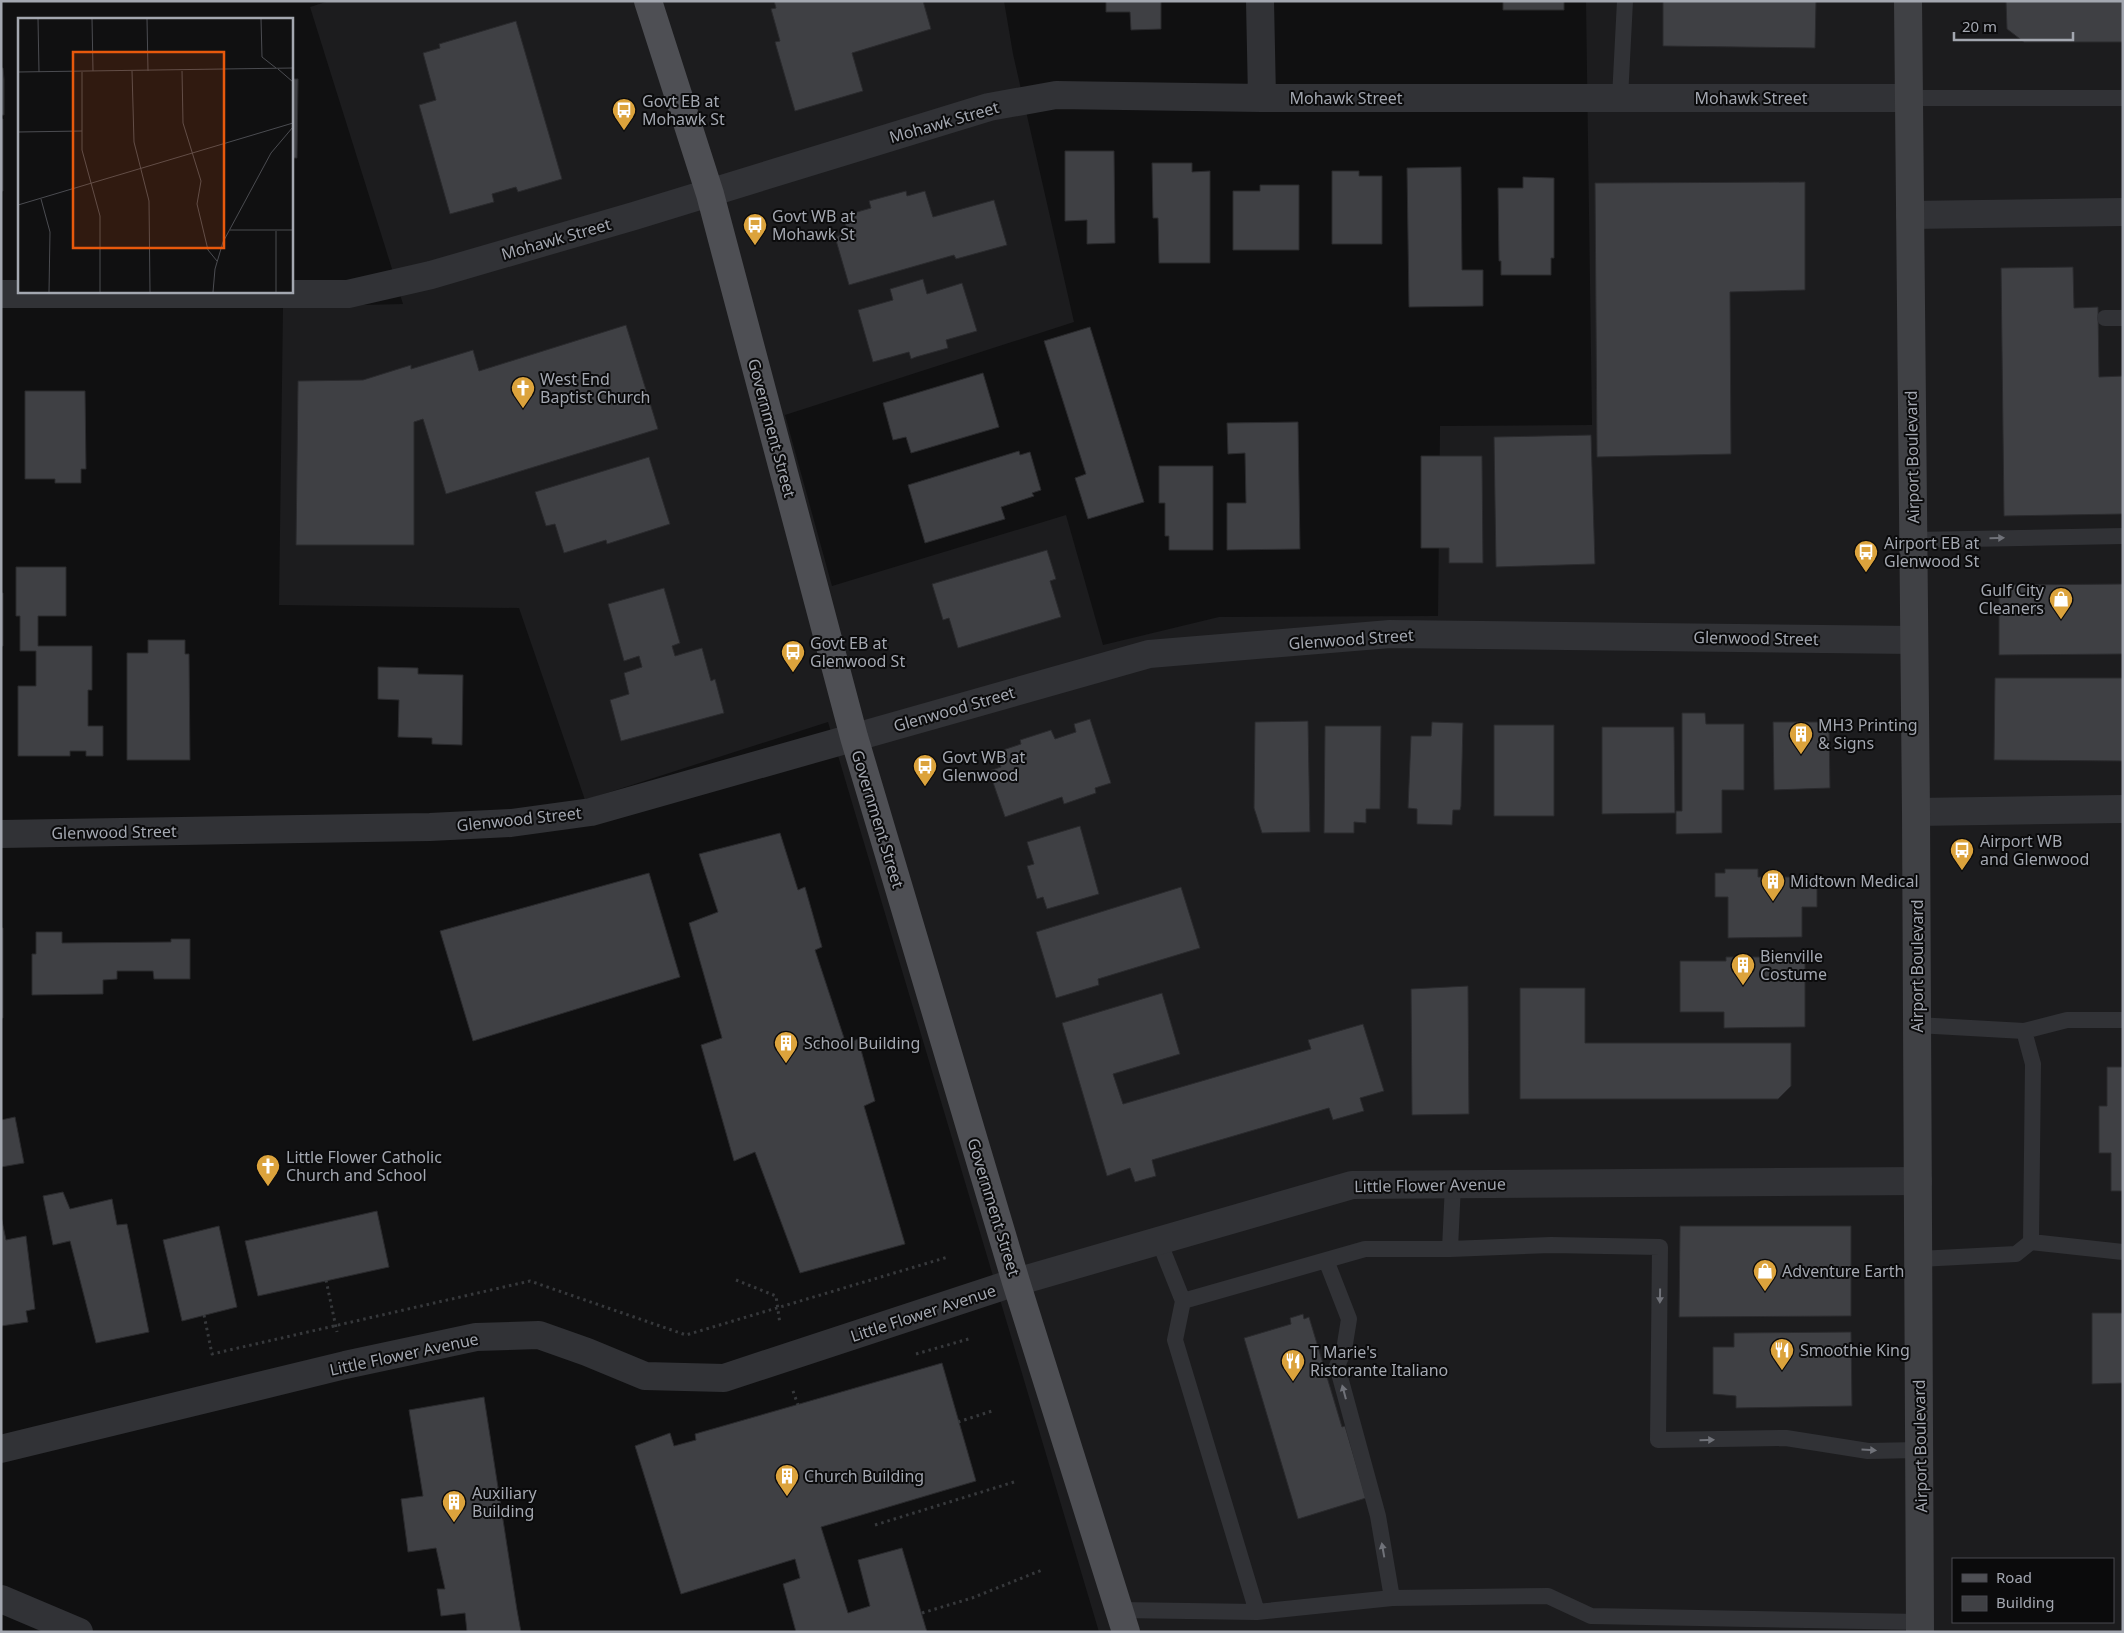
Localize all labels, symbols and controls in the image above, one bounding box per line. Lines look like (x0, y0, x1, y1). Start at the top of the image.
scale bar (1954, 10, 2073, 42)
text: 20 m (1962, 16, 1997, 36)
inset map (18, 18, 292, 292)
street label: Mohawk Street (1289, 87, 1403, 109)
street label: Mohawk Street (1694, 87, 1808, 109)
place label: Govt EB at Mohawk St (642, 90, 725, 130)
street label: Mohawk Street (887, 96, 1002, 148)
bus stop icon: Govt EB at Mohawk St (611, 97, 637, 131)
place label: Govt WB at Mohawk St (772, 205, 855, 245)
bus stop icon: Govt WB at Mohawk St (742, 212, 768, 246)
street label: Mohawk Street (499, 213, 614, 265)
street label: Government Street (743, 356, 801, 500)
place label: West End Baptist Church (540, 368, 650, 408)
church icon: West End Baptist Church (510, 375, 536, 409)
street label: Airport Boulevard (1900, 390, 1924, 524)
place label: Airport EB at Glenwood St (1884, 532, 1979, 572)
one-way arrow (1989, 533, 2005, 541)
bus stop icon: Airport EB at Glenwood St (1853, 539, 1879, 573)
place label: Gulf City Cleaners (1979, 579, 2045, 619)
shop icon: Gulf City Cleaners (2048, 586, 2074, 620)
street label: Glenwood Street (1288, 624, 1414, 654)
street label: Glenwood Street (1693, 626, 1819, 650)
place label: Govt EB at Glenwood St (810, 632, 905, 672)
bus stop icon: Govt EB at Glenwood St (780, 639, 806, 673)
street label: Glenwood Street (891, 681, 1017, 737)
place label: MH3 Printing & Signs (1818, 714, 1918, 754)
building icon: MH3 Printing & Signs (1788, 721, 1814, 755)
place label: Govt WB at Glenwood (942, 746, 1025, 786)
street label: Government Street (847, 747, 910, 891)
bus stop icon: Govt WB at Glenwood (912, 753, 938, 787)
street label: Glenwood Street (456, 801, 583, 836)
street label: Glenwood Street (51, 820, 177, 844)
place label: Airport WB and Glenwood (1980, 830, 2089, 870)
bus stop icon: Airport WB and Glenwood (1949, 837, 1975, 871)
building icon: Midtown Medical (1760, 868, 1786, 902)
place label: Midtown Medical (1790, 870, 1919, 892)
street label: Airport Boulevard (1906, 899, 1928, 1033)
place label: Bienville Costume (1760, 945, 1827, 985)
building icon: Bienville Costume (1730, 952, 1756, 986)
building icon: School Building (773, 1030, 799, 1064)
place label: School Building (804, 1032, 920, 1054)
street label: Government Street (963, 1135, 1026, 1279)
place label: Little Flower Catholic Church and School (286, 1146, 442, 1186)
church icon: Little Flower Catholic Church and School (255, 1153, 281, 1187)
street label: Little Flower Avenue (1354, 1173, 1506, 1197)
shop icon: Adventure Earth (1752, 1258, 1778, 1292)
place label: Adventure Earth (1782, 1260, 1904, 1282)
street label: Little Flower Avenue (847, 1279, 999, 1347)
one-way arrow (1656, 1288, 1664, 1304)
street label: Little Flower Avenue (328, 1327, 480, 1381)
restaurant icon: Smoothie King (1769, 1337, 1795, 1371)
place label: Smoothie King (1800, 1339, 1910, 1361)
place label: T Marie's Ristorante Italiano (1310, 1341, 1448, 1381)
restaurant icon: T Marie's Ristorante Italiano (1280, 1348, 1306, 1382)
street label: Airport Boulevard (1908, 1379, 1932, 1513)
one-way arrow (1340, 1385, 1348, 1400)
one-way arrow (1699, 1435, 1715, 1443)
one-way arrow (1861, 1447, 1877, 1455)
building icon: Church Building (774, 1463, 800, 1497)
place label: Church Building (804, 1465, 924, 1487)
place label: Auxiliary Building (472, 1482, 538, 1522)
building icon: Auxiliary Building (441, 1489, 467, 1523)
one-way arrow (1379, 1541, 1387, 1557)
legend (1952, 1558, 2114, 1623)
text: Road (1996, 1567, 2032, 1587)
text: Building (1996, 1592, 2054, 1612)

